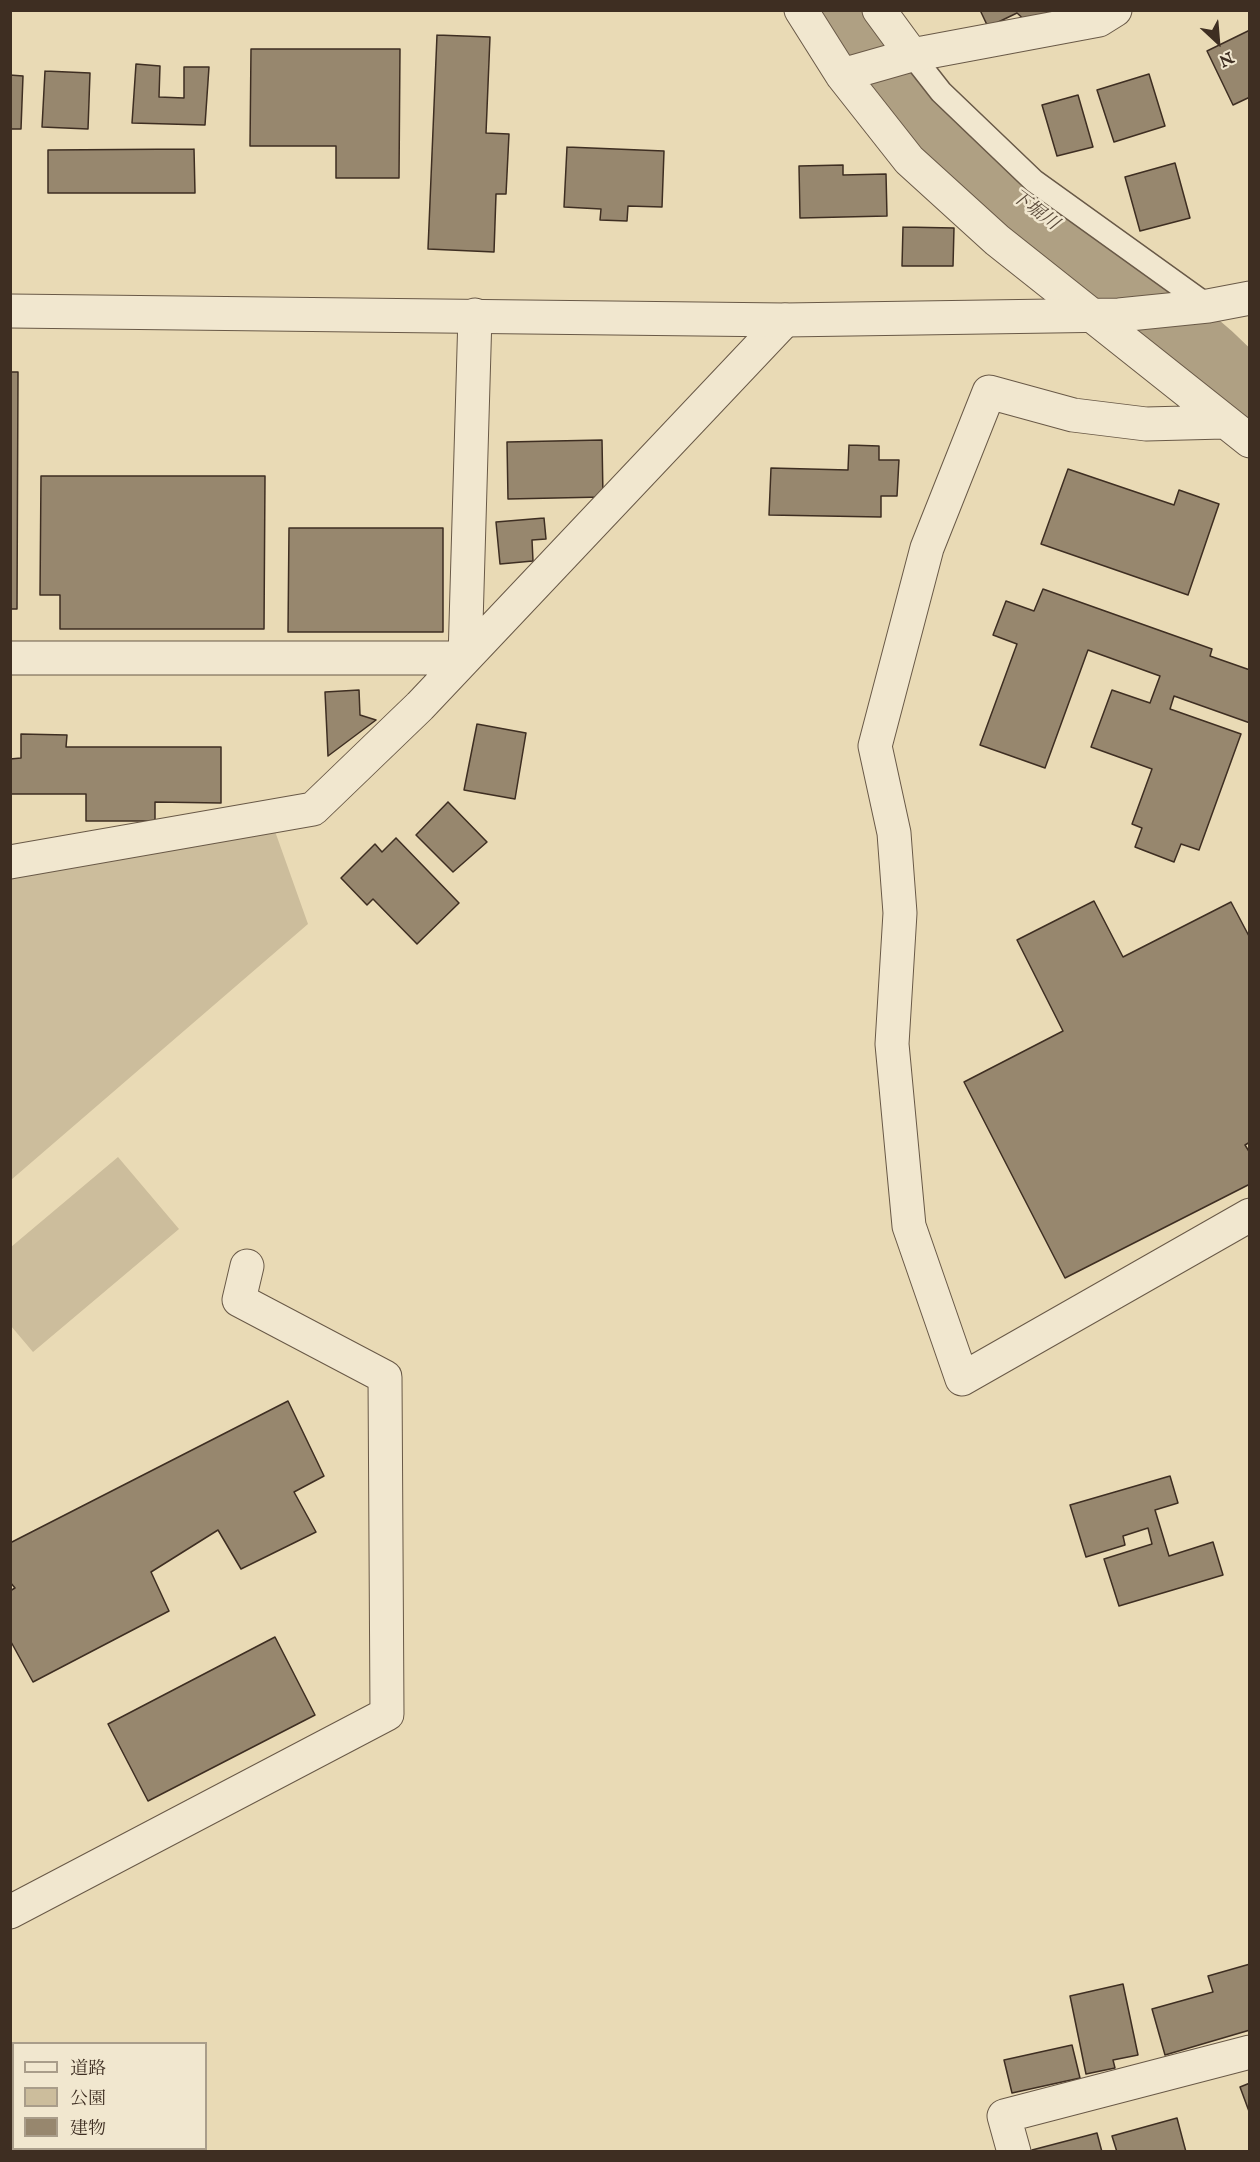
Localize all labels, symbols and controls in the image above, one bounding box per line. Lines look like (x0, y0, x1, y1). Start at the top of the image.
north arrow (1188, 12, 1248, 72)
text: N (1215, 46, 1236, 70)
water label: 下堀川 (1006, 186, 1062, 236)
legend (12, 2042, 207, 2150)
text: 道路 (70, 2058, 106, 2081)
text: 公園 (70, 2088, 106, 2111)
text: 建物 (70, 2118, 106, 2141)

